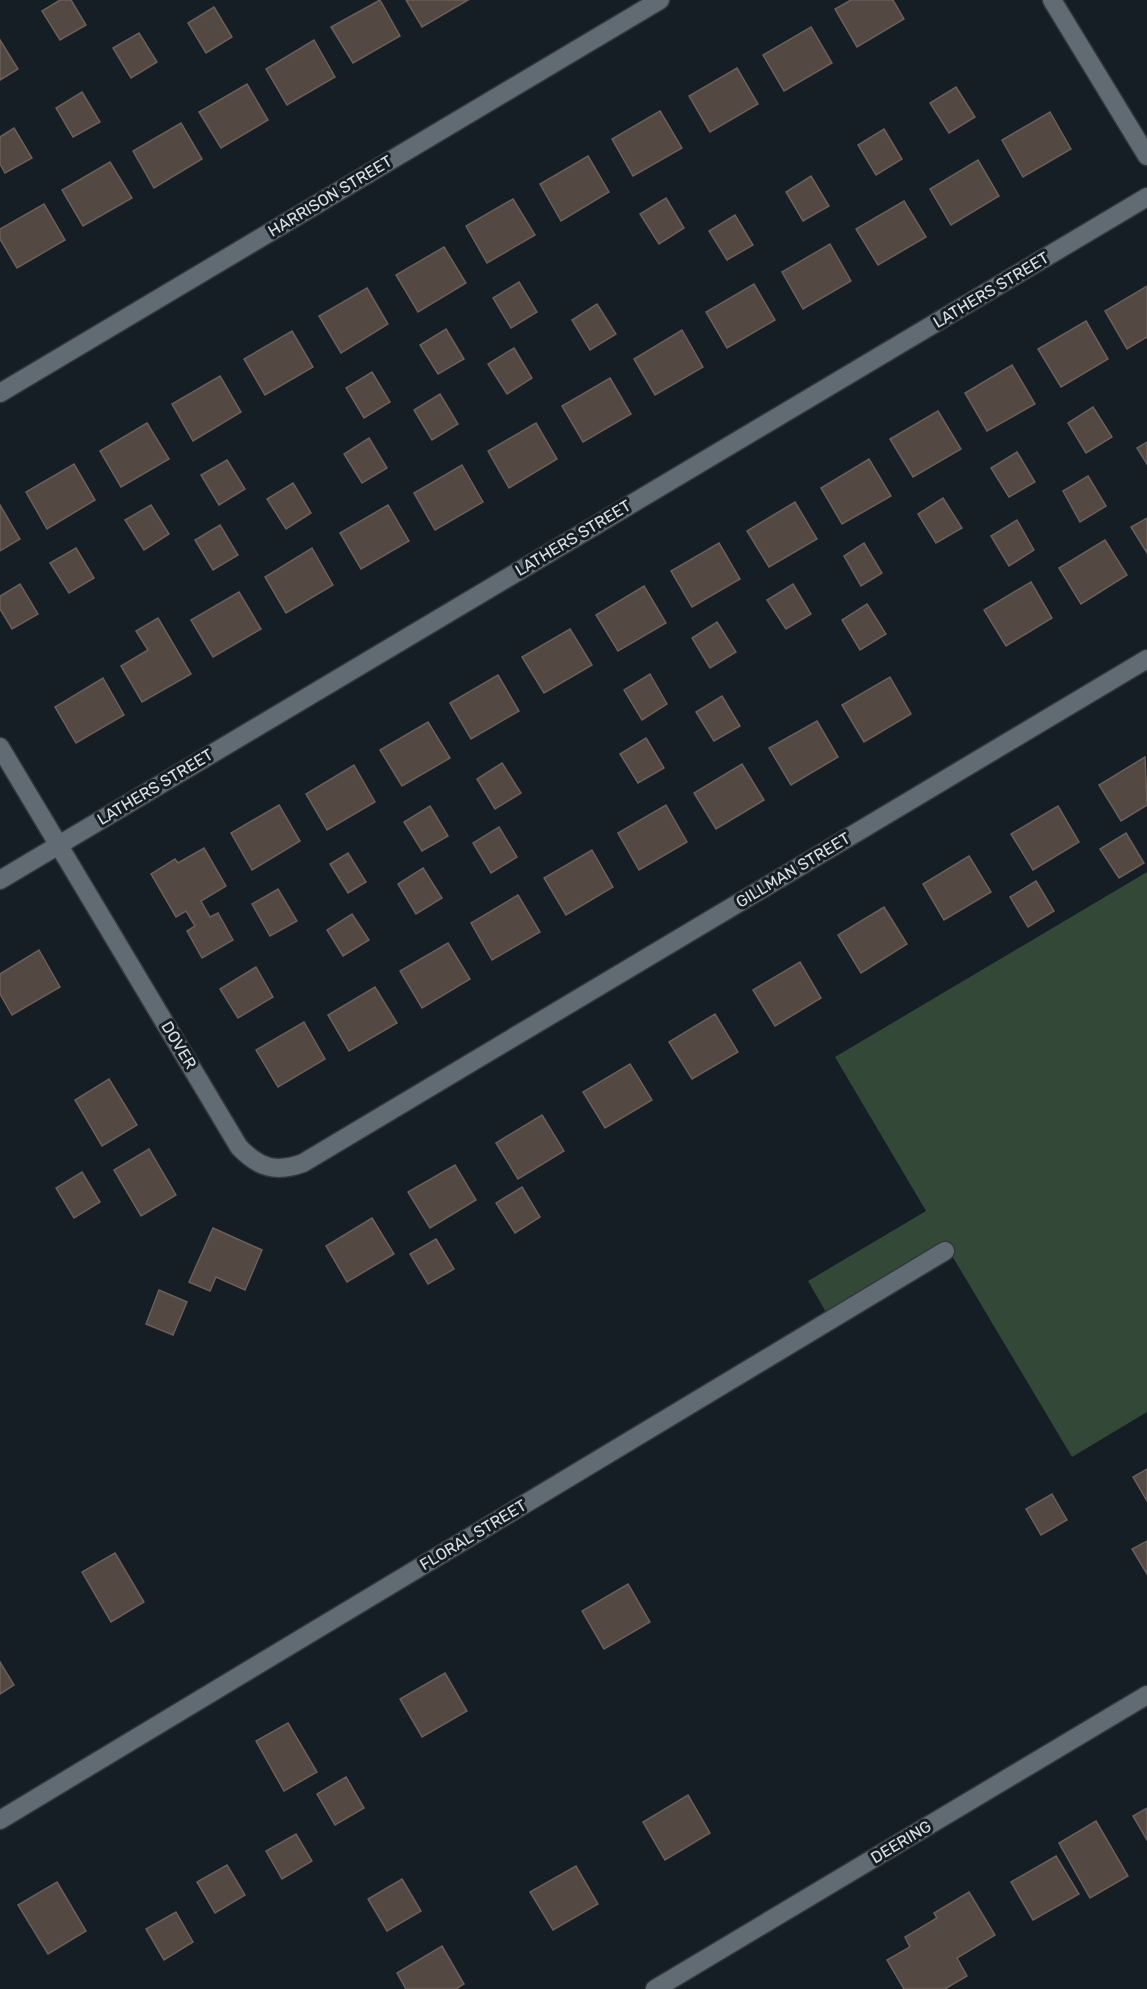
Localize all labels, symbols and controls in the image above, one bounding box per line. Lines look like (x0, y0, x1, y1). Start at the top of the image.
street label: HARRISON STREET (264, 151, 396, 241)
street label: LATHERS STREET (930, 248, 1052, 332)
street label: LATHERS STREET (512, 496, 634, 580)
street label: LATHERS STREET (94, 745, 216, 829)
street label: GILLMAN STREET (732, 828, 854, 912)
street label: DOVER (157, 1018, 201, 1072)
street label: FLORAL STREET (416, 1496, 530, 1574)
street label: DEERING (867, 1817, 935, 1867)

